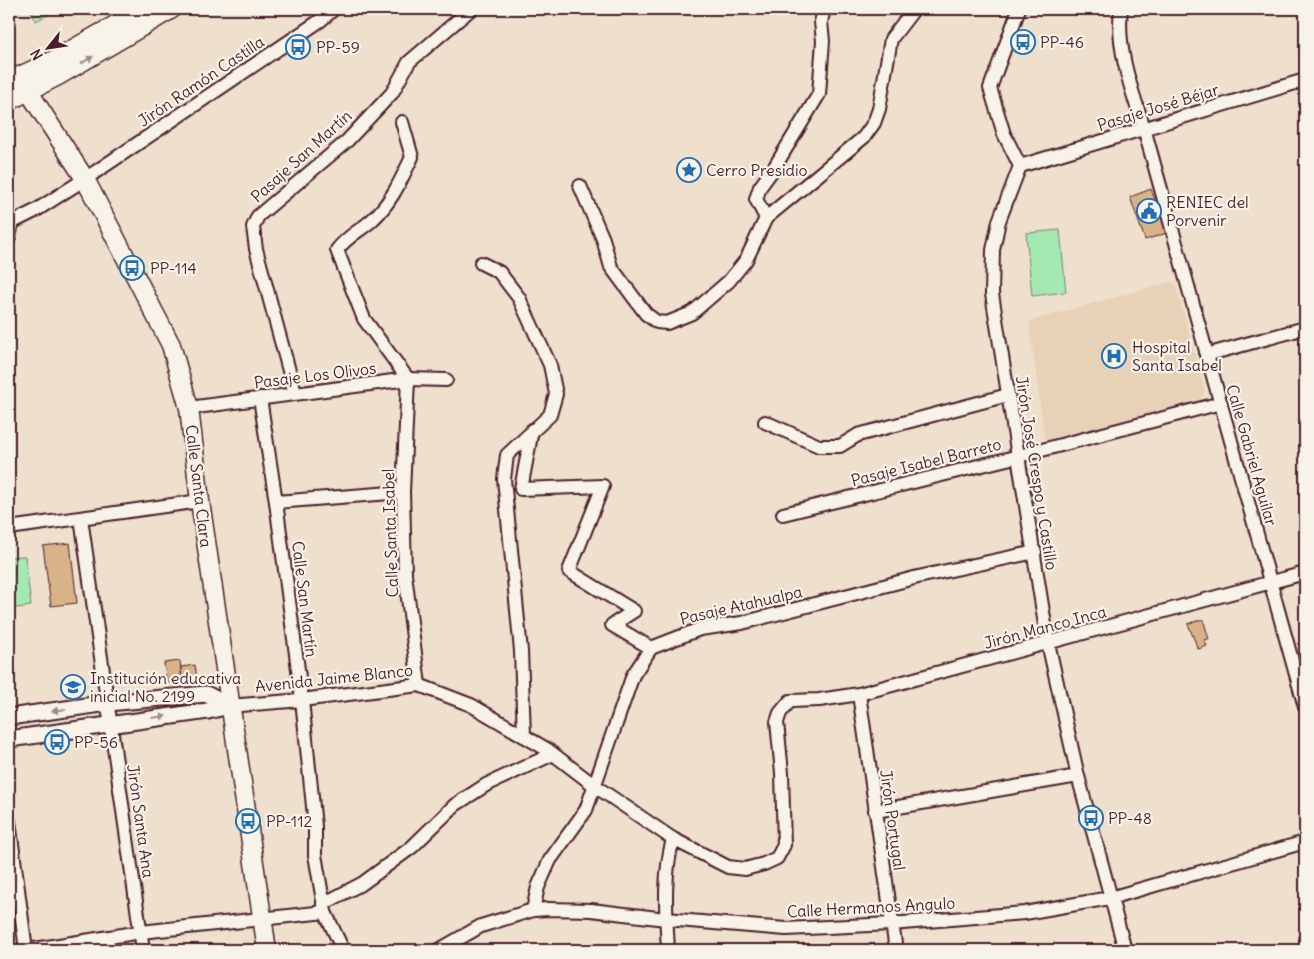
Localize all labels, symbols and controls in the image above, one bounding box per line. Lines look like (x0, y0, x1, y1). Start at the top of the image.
north arrow (22, 22, 72, 72)
bus stop icon: PP-46 (1010, 29, 1036, 55)
street label: Jirón Ramón Castilla (134, 31, 268, 131)
place label: PP-46 (1040, 32, 1084, 52)
bus stop icon: PP-59 (285, 34, 311, 60)
place label: PP-59 (316, 37, 360, 57)
text: N (27, 46, 47, 63)
one-way arrow (80, 55, 94, 64)
street label: Pasaje José Béjar (1095, 79, 1222, 135)
street label: Pasaje San Martín (246, 106, 356, 206)
place icon: Cerro Presidio (676, 157, 702, 183)
place label: Cerro Presidio (706, 160, 808, 180)
place label: RENIEC del Porvenir (1166, 192, 1249, 230)
public building icon: RENIEC del Porvenir (1136, 198, 1162, 224)
bus stop icon: PP-114 (119, 255, 145, 281)
place label: PP-114 (150, 258, 197, 278)
place label: Hospital Santa Isabel (1132, 337, 1222, 375)
hospital icon: Hospital Santa Isabel (1101, 343, 1127, 369)
street label: Pasaje Los Olivos (253, 358, 377, 392)
street label: Jirón José Crespo y Castillo (1012, 375, 1062, 571)
street label: Calle Gabriel Aguilar (1222, 382, 1282, 528)
street label: Calle Santa Clara (182, 424, 216, 548)
street label: Pasaje Isabel Barreto (849, 434, 1003, 490)
street label: Calle Santa Isabel (378, 468, 402, 598)
street label: Calle San Martín (288, 540, 322, 658)
street label: Pasaje Atahualpa (678, 581, 804, 629)
street label: Jirón Manco Inca (982, 601, 1108, 653)
street label: Avenida Jaime Blanco (254, 660, 414, 696)
place label: Institución educativa inicial No. 2199 (90, 668, 241, 706)
school or university icon: Institución educativa inicial No. 2199 (60, 674, 86, 700)
one-way arrow (51, 706, 67, 714)
one-way arrow (152, 713, 168, 721)
bus stop icon: PP-56 (44, 729, 70, 755)
place label: PP-56 (74, 732, 118, 752)
street label: Jirón Santa Ana (123, 763, 159, 879)
street label: Jirón Portugal (876, 768, 910, 872)
bus stop icon: PP-48 (1078, 805, 1104, 831)
bus stop icon: PP-112 (235, 808, 261, 834)
place label: PP-48 (1108, 808, 1152, 828)
place label: PP-112 (266, 811, 313, 831)
street label: Calle Hermanos Angulo (786, 893, 956, 921)

